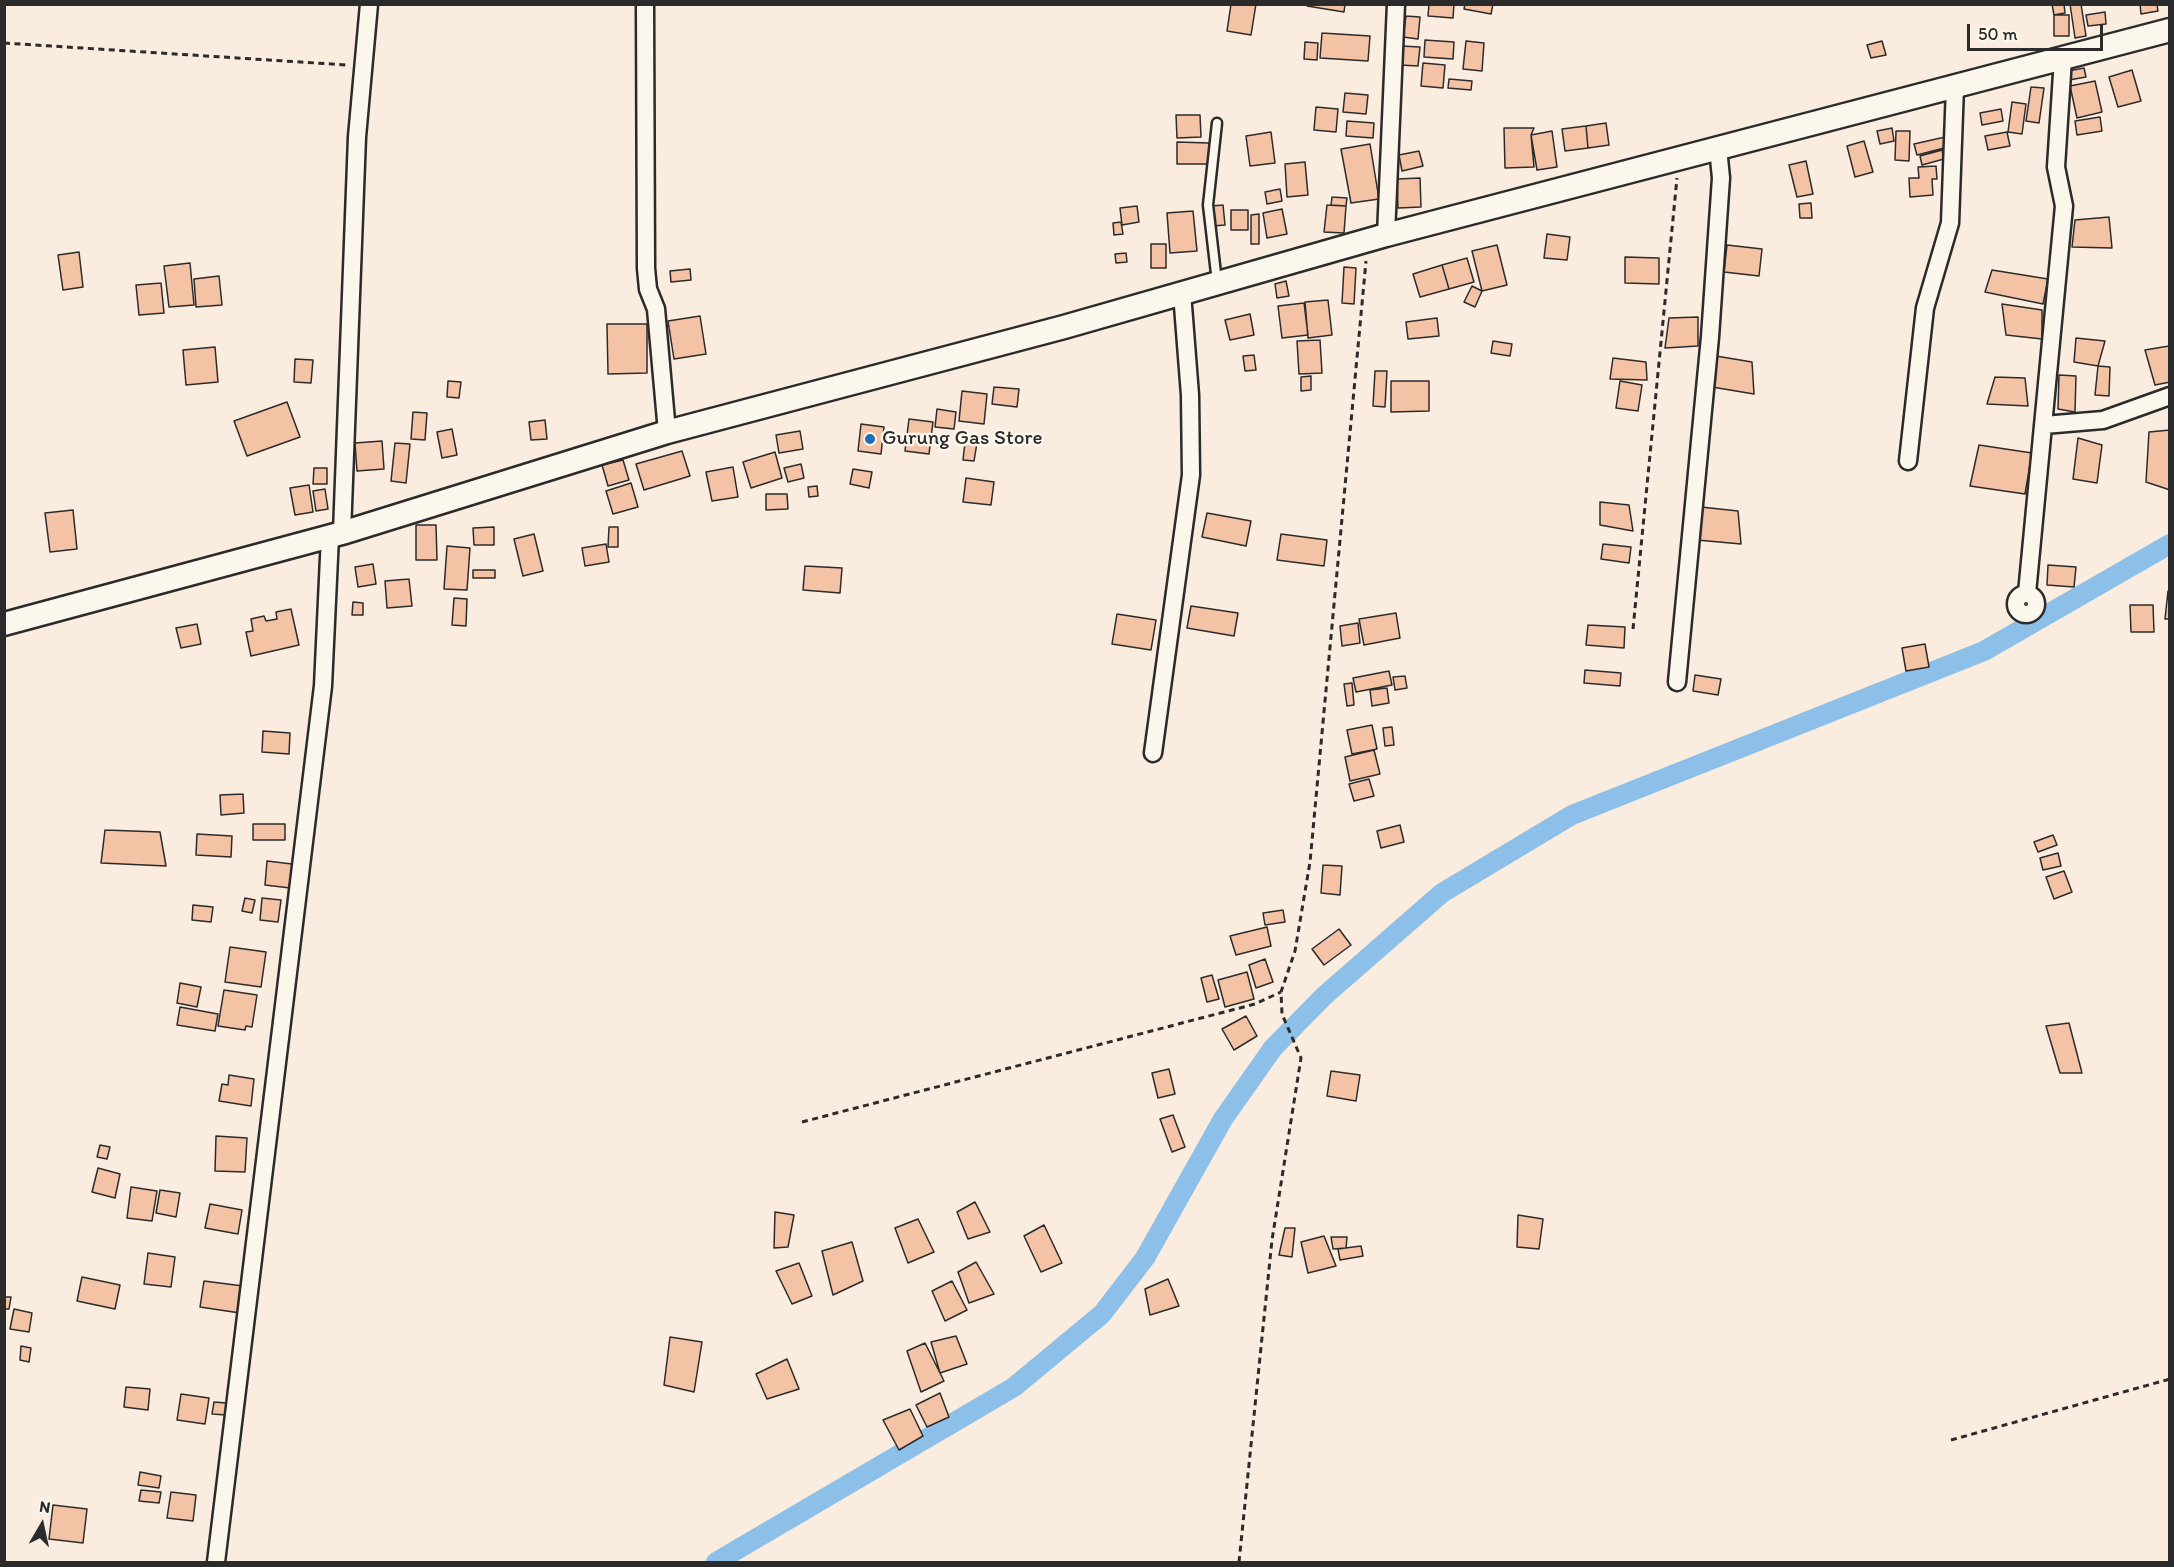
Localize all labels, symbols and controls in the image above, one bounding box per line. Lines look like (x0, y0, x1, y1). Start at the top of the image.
scale bar (1970, 12, 2106, 50)
text: 50 m (1978, 23, 2018, 45)
place label: Gurung Gas Store (882, 426, 1042, 452)
marker: Gurung Gas Store (863, 432, 877, 446)
north arrow (12, 1495, 72, 1555)
text: N (38, 1496, 52, 1517)

